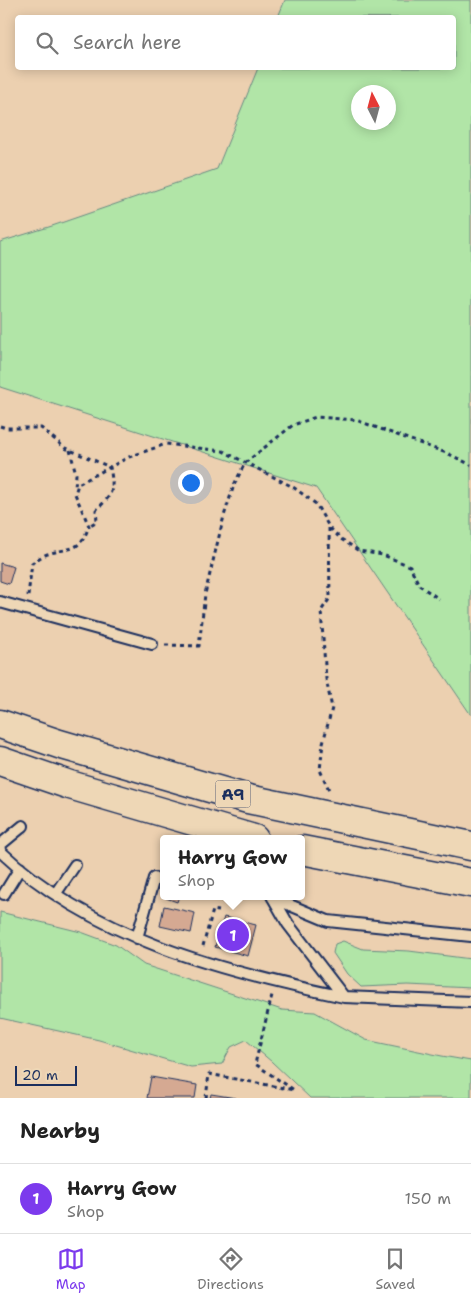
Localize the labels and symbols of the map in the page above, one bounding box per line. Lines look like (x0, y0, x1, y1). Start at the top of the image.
north arrow (351, 85, 396, 130)
your location (178, 470, 204, 496)
road number: A9 (216, 781, 250, 808)
pin: 1 (217, 916, 249, 954)
scale bar (15, 1063, 78, 1086)

